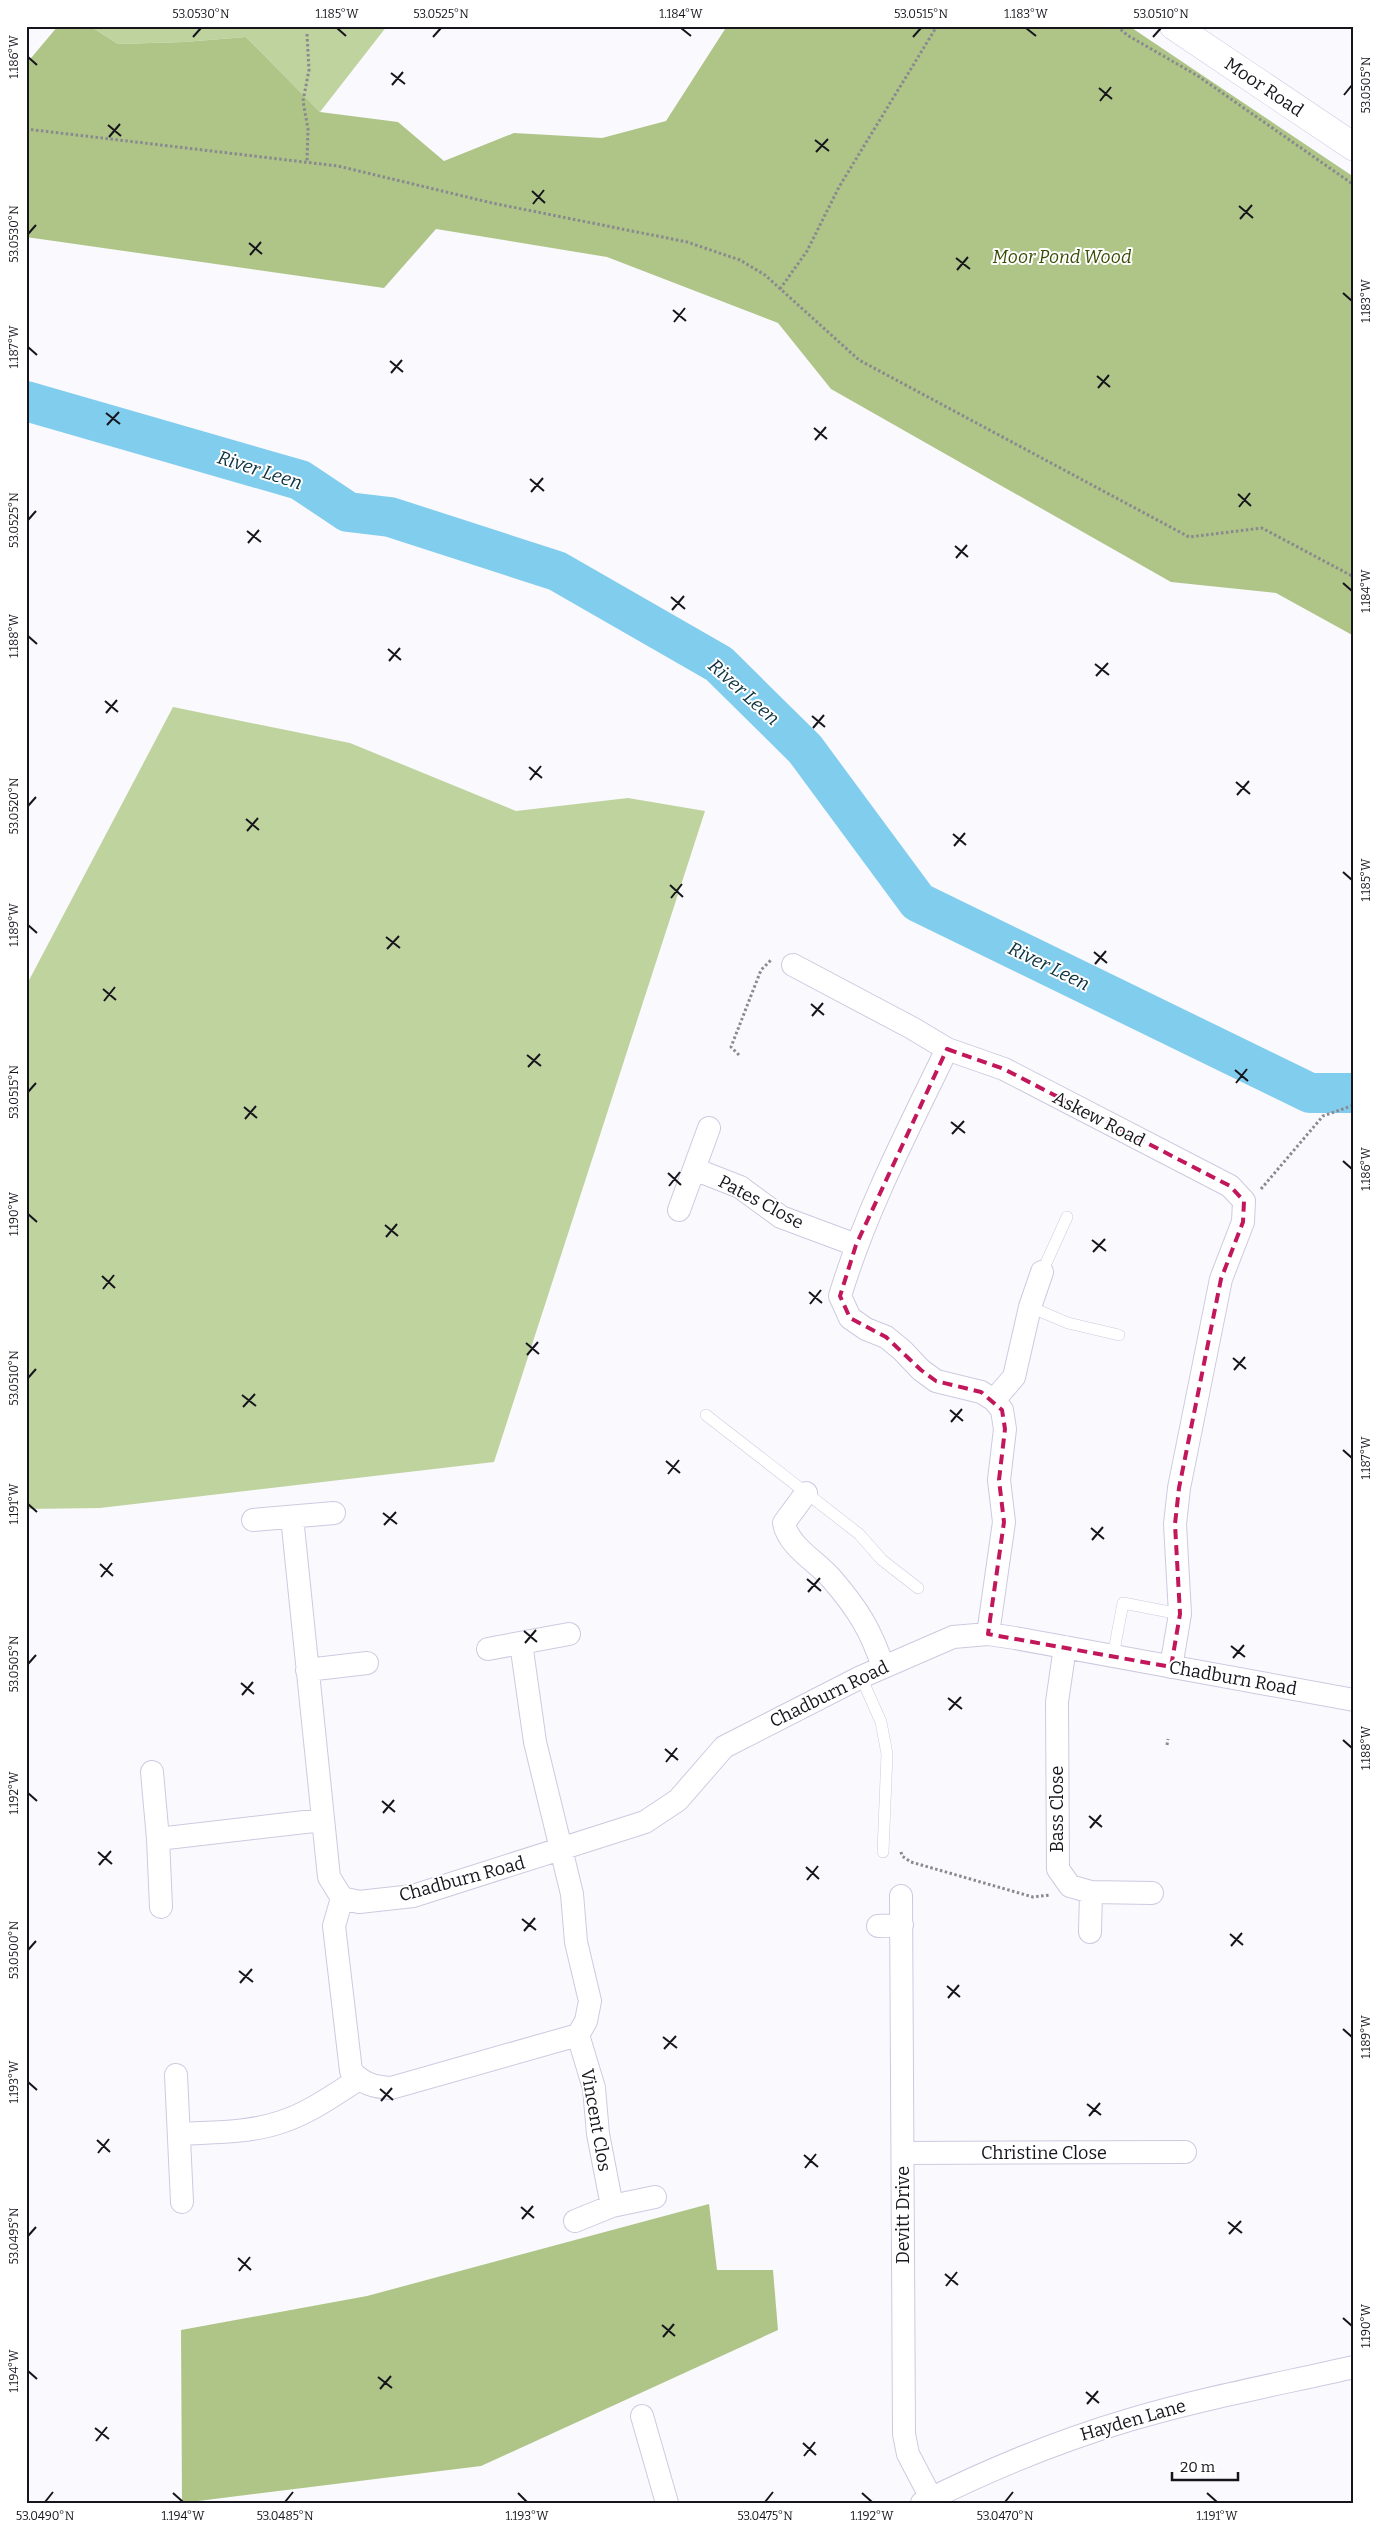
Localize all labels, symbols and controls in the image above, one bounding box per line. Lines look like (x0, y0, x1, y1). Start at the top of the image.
text: 53.0530°N (172, 7, 230, 21)
text: 1.185°W (316, 7, 359, 21)
text: 53.0525°N (413, 7, 469, 21)
text: 1.184°W (659, 7, 703, 21)
text: 53.0515°N (894, 7, 949, 21)
text: 1.183°W (1004, 7, 1048, 21)
text: 53.0510°N (1133, 7, 1189, 21)
text: 1.186°W (7, 35, 21, 79)
street label: Moor Road (1220, 53, 1308, 122)
text: 53.0505°N (1359, 56, 1373, 114)
text: 53.0530°N (7, 205, 21, 263)
park label: Moor Pond Wood (993, 246, 1132, 268)
text: 1.183°W (1359, 279, 1373, 323)
text: 1.187°W (7, 325, 21, 369)
water label: River Leen (215, 446, 305, 494)
text: 53.0525°N (7, 492, 21, 548)
text: 1.184°W (1359, 569, 1373, 613)
text: 1.188°W (7, 613, 21, 658)
water label: River Leen (704, 654, 784, 730)
text: 53.0520°N (7, 777, 21, 835)
text: 1.185°W (1359, 858, 1373, 901)
text: 1.189°W (7, 902, 21, 947)
water label: River Leen (1005, 936, 1093, 996)
text: 53.0515°N (7, 1064, 21, 1119)
street label: Askew Road (1049, 1086, 1149, 1152)
text: 1.186°W (1359, 1147, 1373, 1191)
street label: Pates Close (715, 1170, 807, 1234)
text: 1.190°W (7, 1191, 21, 1236)
text: 53.0510°N (7, 1350, 21, 1406)
text: 1.187°W (1359, 1436, 1373, 1480)
text: 1.191°W (7, 1483, 21, 1524)
text: 53.0505°N (7, 1635, 21, 1693)
street label: Chadburn Road (766, 1656, 892, 1732)
street label: Chadburn Road (1167, 1656, 1299, 1700)
text: 1.188°W (1359, 1725, 1373, 1770)
street label: Bass Close (1046, 1766, 1068, 1852)
text: 1.192°W (7, 1771, 21, 1815)
street label: Chadburn Road (397, 1852, 528, 1906)
text: 53.0500°N (7, 1920, 21, 1979)
text: 1.189°W (1359, 2014, 1373, 2059)
text: 1.193°W (7, 2060, 21, 2104)
street label: Vincent Clos (576, 2067, 616, 2173)
street label: Christine Close (981, 2142, 1107, 2164)
street label: Devitt Drive (892, 2166, 914, 2264)
text: 53.0495°N (7, 2207, 21, 2265)
text: 1.190°W (1359, 2303, 1373, 2348)
text: 1.194°W (7, 2349, 21, 2393)
street label: Hayden Lane (1078, 2394, 1188, 2446)
scale bar (1172, 2449, 1239, 2481)
text: 20 m (1180, 2458, 1216, 2476)
text: 53.0490°N (16, 2509, 75, 2523)
text: 1.194°W (161, 2509, 205, 2523)
text: 53.0485°N (256, 2509, 314, 2523)
text: 1.193°W (505, 2509, 549, 2523)
text: 53.0475°N (737, 2509, 793, 2523)
text: 1.192°W (850, 2509, 894, 2523)
text: 53.0470°N (977, 2509, 1034, 2523)
text: 1.191°W (1197, 2509, 1238, 2523)

